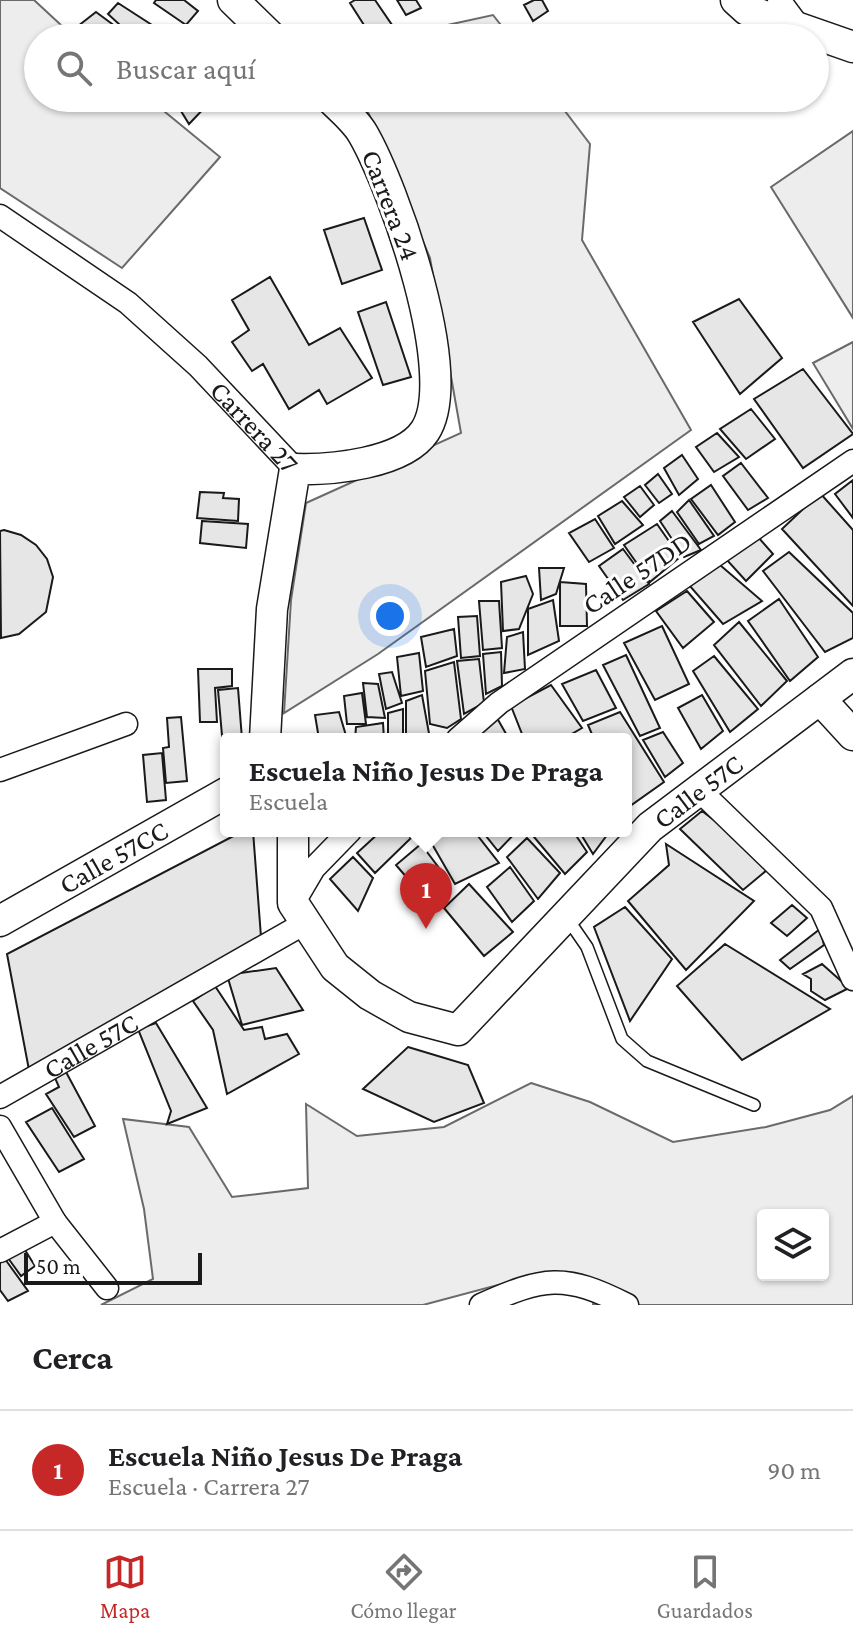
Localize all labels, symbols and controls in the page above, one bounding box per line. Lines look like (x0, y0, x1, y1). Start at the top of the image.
search box (24, 24, 829, 112)
icon: search (52, 46, 96, 90)
text: Buscar aquí (116, 52, 256, 85)
street label: Carrera 24 (356, 145, 426, 265)
street label: Carrera 27 (204, 374, 306, 479)
street label: Calle 57DD (577, 525, 697, 621)
your location (370, 596, 410, 636)
popup (220, 733, 632, 837)
street label: Calle 57C (647, 748, 748, 834)
text: Escuela Niño Jesus De Praga (249, 754, 603, 787)
text: Escuela (249, 787, 328, 816)
street label: Calle 57CC (54, 814, 173, 900)
pin: 1 (400, 863, 452, 929)
street label: Calle 57C (38, 1006, 143, 1084)
map controls (757, 1209, 829, 1281)
button: layers (757, 1209, 829, 1281)
scale bar (24, 1249, 202, 1285)
text: 50 m (36, 1254, 81, 1279)
text: Cerca (32, 1339, 113, 1376)
text: Escuela Niño Jesus De Praga (108, 1439, 462, 1472)
text: 1 (53, 1456, 63, 1485)
text: 90 m (767, 1456, 821, 1485)
text: Escuela · Carrera 27 (108, 1472, 309, 1501)
tab: Mapa (100, 1550, 150, 1623)
tab: Cómo llegar (350, 1550, 457, 1623)
tab: Guardados (657, 1550, 753, 1623)

